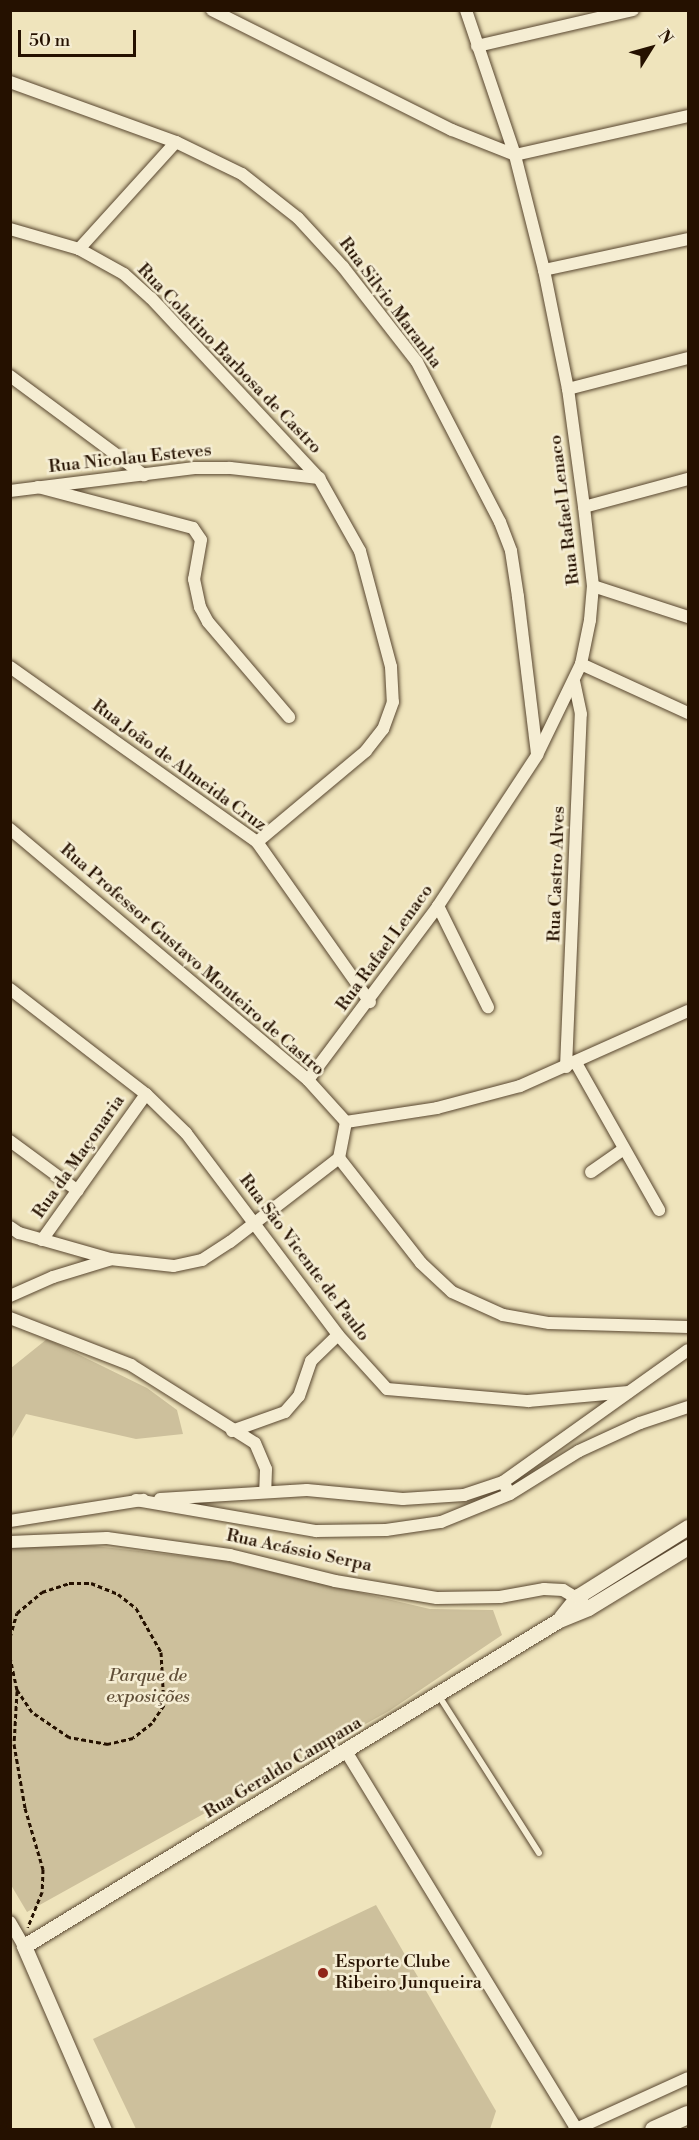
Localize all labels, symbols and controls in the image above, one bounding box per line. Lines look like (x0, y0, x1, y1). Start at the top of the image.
scale bar (21, 18, 140, 56)
north arrow (621, 18, 681, 78)
text: N (654, 26, 677, 48)
text: 50 m (29, 29, 70, 52)
street label: Rua Silvio Maranha (334, 233, 446, 373)
street label: Rua Colatino Barbosa de Castro (132, 259, 326, 459)
street label: Rua Rafael Lenaco (545, 434, 585, 586)
street label: Rua Nicolau Esteves (47, 440, 213, 478)
street label: Rua João de Almeida Cruz (88, 695, 270, 837)
street label: Rua Castro Alves (544, 806, 570, 942)
street label: Rua Professor Gustavo Monteiro de Castro (55, 839, 329, 1081)
street label: Rua Rafael Lenaco (332, 880, 438, 1016)
street label: Rua da Maçonaria (28, 1091, 130, 1223)
street label: Rua São Vicente de Paulo (234, 1170, 374, 1346)
street label: Rua Acássio Serpa (224, 1525, 374, 1577)
park label: Parque de exposições (106, 1666, 190, 1708)
street label: Rua Geraldo Campana (200, 1712, 366, 1824)
place label: Esporte Clube Ribeiro Junqueira (335, 1952, 482, 1994)
marker: Esporte Clube Ribeiro Junqueira (316, 1966, 330, 1980)

